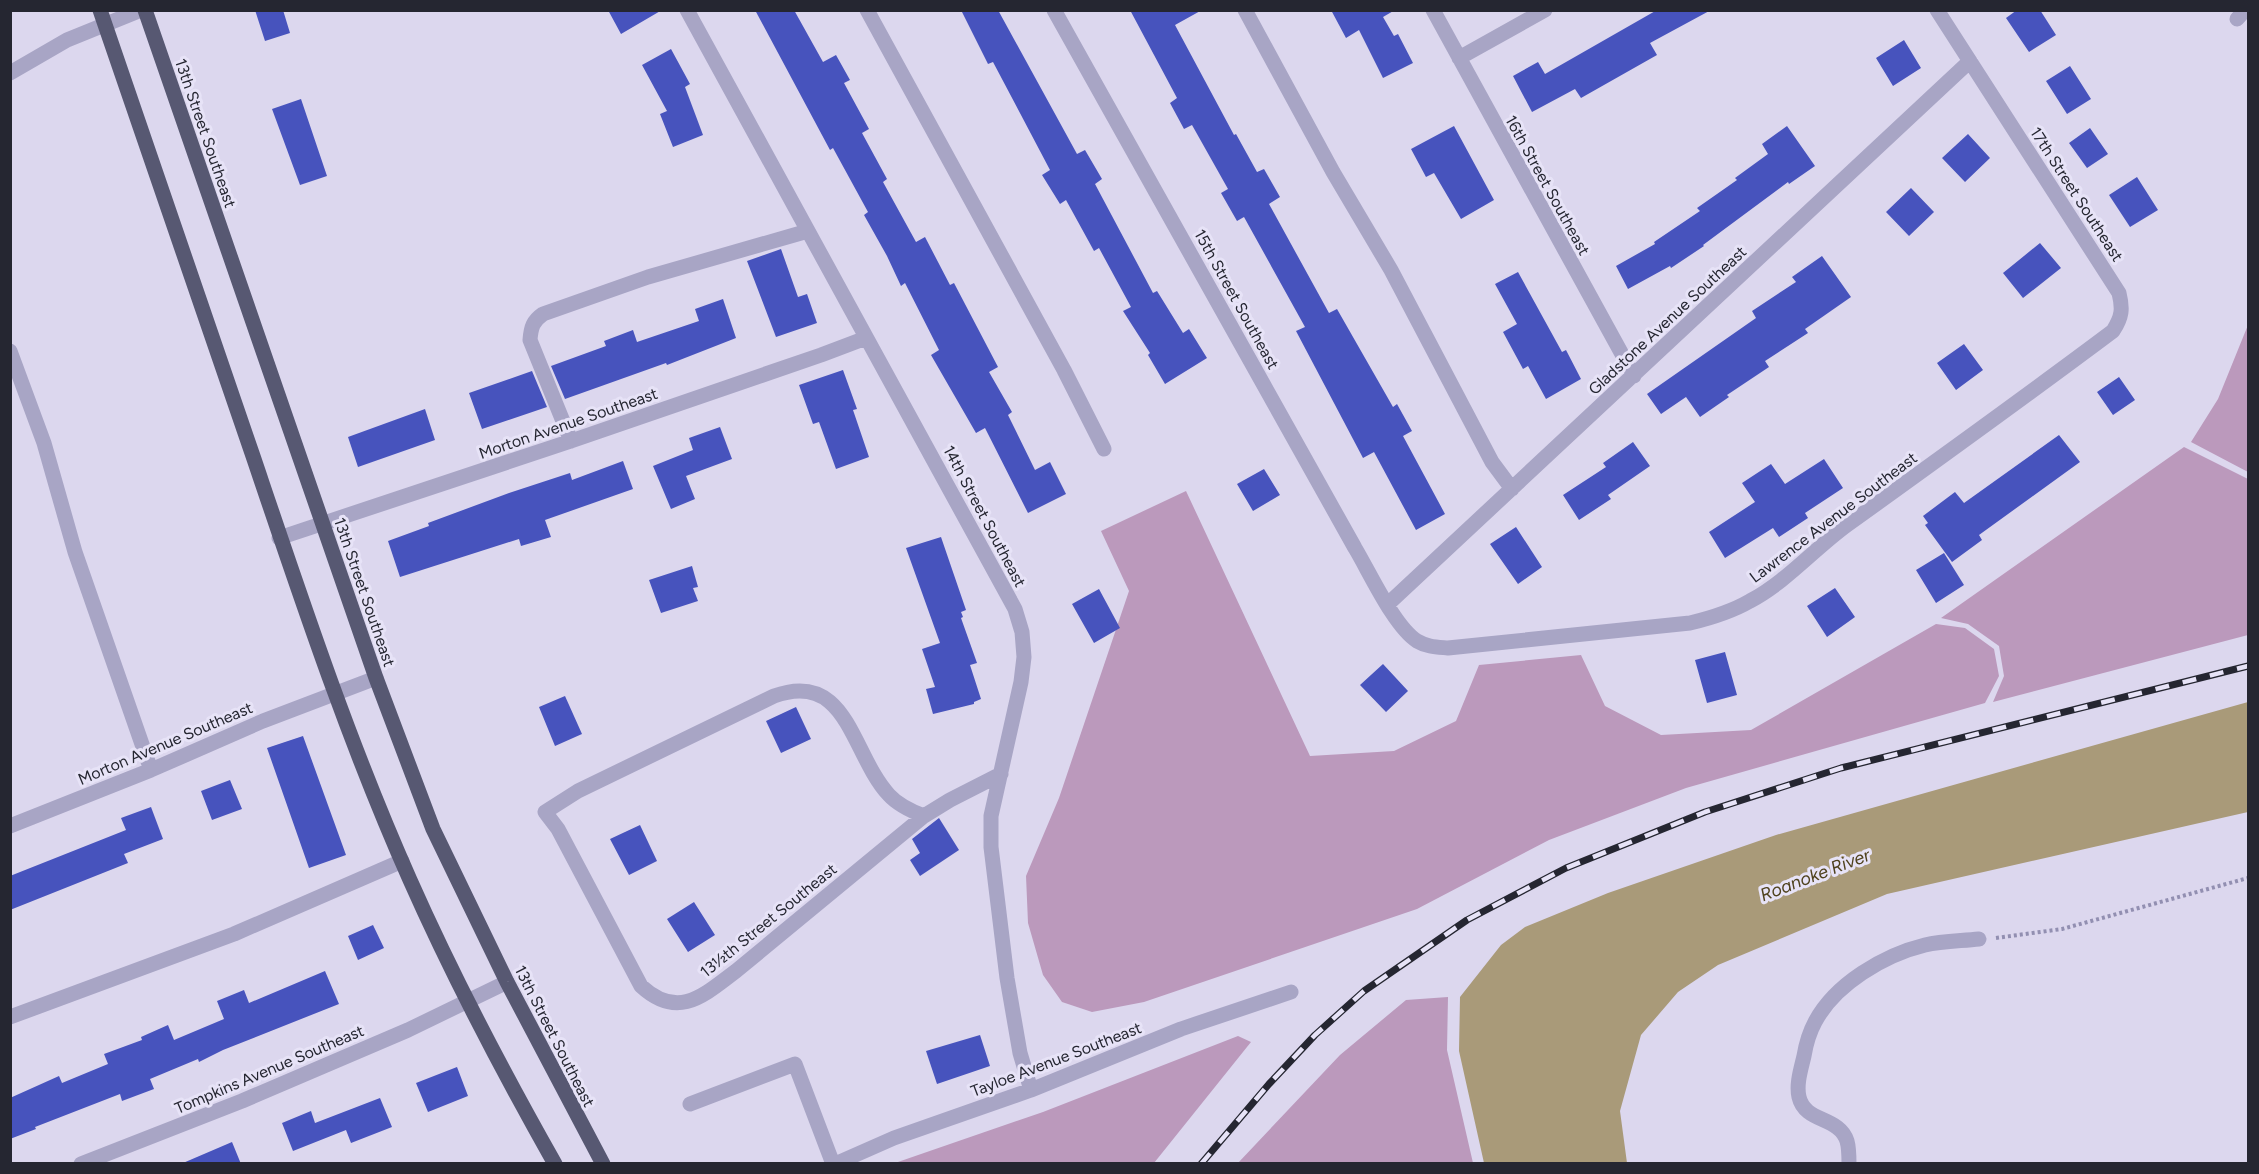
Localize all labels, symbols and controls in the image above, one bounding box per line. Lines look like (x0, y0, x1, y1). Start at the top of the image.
street label: 13th Street Southeast (171, 56, 240, 210)
street label: 16th Street Southeast (1501, 112, 1594, 258)
street label: 17th Street Southeast (2026, 124, 2127, 265)
street label: 15th Street Southeast (1190, 226, 1283, 372)
street label: Gladstone Avenue Southeast (1584, 242, 1750, 399)
street label: Morton Avenue Southeast (476, 384, 660, 463)
street label: 14th Street Southeast (939, 442, 1030, 590)
street label: Lawrence Avenue Southeast (1746, 448, 1921, 587)
street label: 13th Street Southeast (330, 515, 399, 669)
street label: Morton Avenue Southeast (75, 698, 255, 789)
water label: Roanoke River (1757, 844, 1874, 906)
street label: 13½th Street Southeast (696, 859, 840, 981)
street label: 13th Street Southeast (511, 962, 599, 1110)
street label: Tayloe Avenue Southeast (968, 1018, 1144, 1101)
street label: Tompkins Avenue Southeast (172, 1021, 367, 1118)

